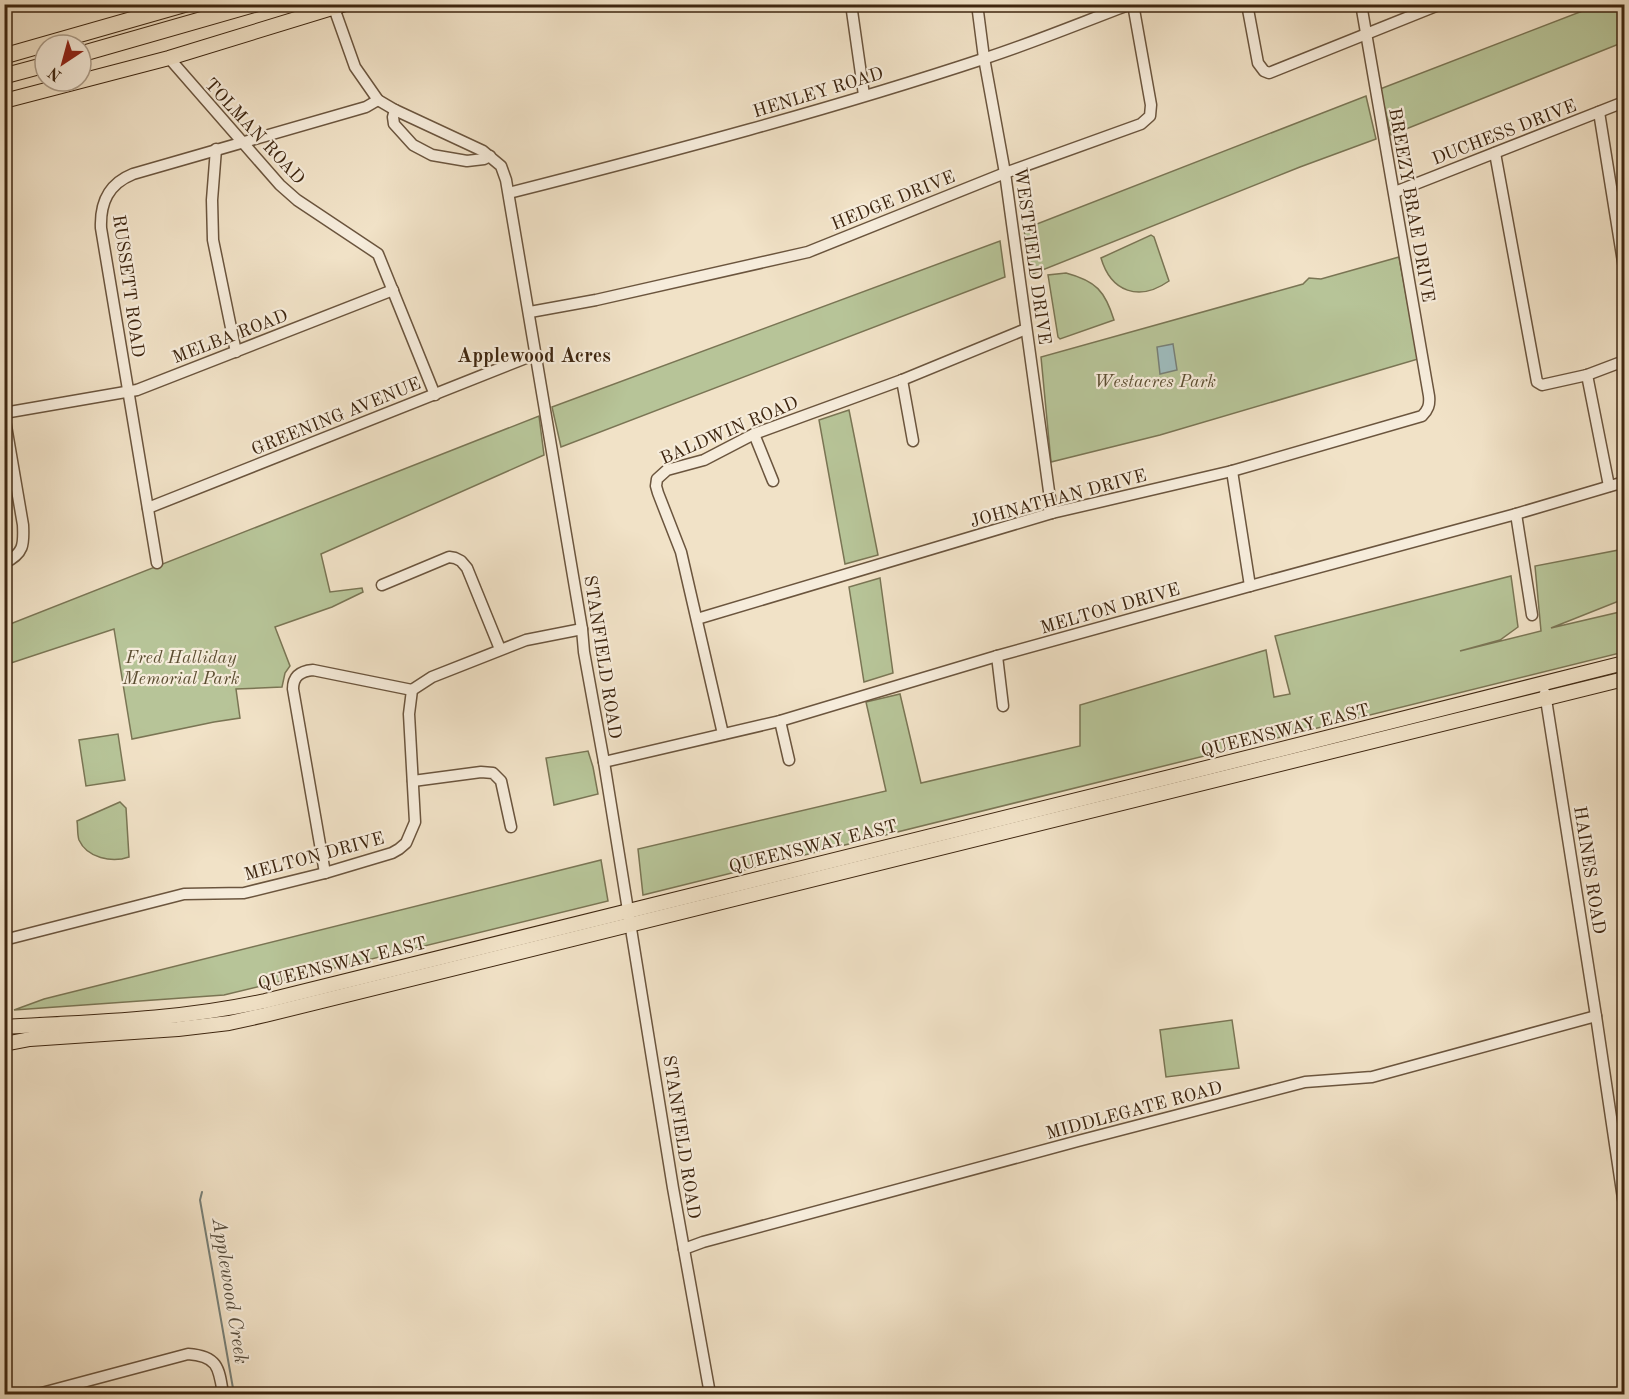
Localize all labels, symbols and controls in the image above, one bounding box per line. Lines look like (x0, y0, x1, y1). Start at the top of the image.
north arrow (33, 33, 93, 93)
text: N (45, 63, 65, 84)
street label: HENLEY ROAD (751, 65, 886, 121)
street label: TOLMAN ROAD (201, 75, 308, 188)
street label: DUCHESS DRIVE (1430, 97, 1579, 169)
street label: BREEZY BRAE DRIVE (1385, 107, 1437, 304)
street label: WESTFIELD DRIVE (1011, 166, 1053, 346)
street label: HEDGE DRIVE (829, 168, 958, 234)
street label: RUSSETT ROAD (109, 214, 147, 359)
street label: MELBA ROAD (170, 307, 291, 367)
district label: Applewood Acres (457, 347, 611, 367)
park label: Westacres Park (1094, 373, 1216, 391)
street label: GREENING AVENUE (249, 375, 424, 459)
street label: BALDWIN ROAD (658, 394, 801, 468)
street label: JOHNATHAN DRIVE (968, 467, 1148, 531)
street label: STANFIELD ROAD (580, 574, 624, 740)
street label: MELTON DRIVE (1038, 580, 1182, 637)
park label: Fred Halliday Memorial Park (121, 649, 240, 688)
street label: QUEENSWAY EAST (1199, 701, 1371, 761)
street label: HAINES ROAD (1570, 805, 1608, 936)
street label: QUEENSWAY EAST (727, 817, 899, 877)
street label: MELTON DRIVE (242, 830, 386, 884)
street label: QUEENSWAY EAST (256, 934, 428, 994)
street label: STANFIELD ROAD (659, 1054, 703, 1220)
street label: MIDDLEGATE ROAD (1044, 1079, 1224, 1143)
water label: Applewood Creek (207, 1216, 250, 1366)

